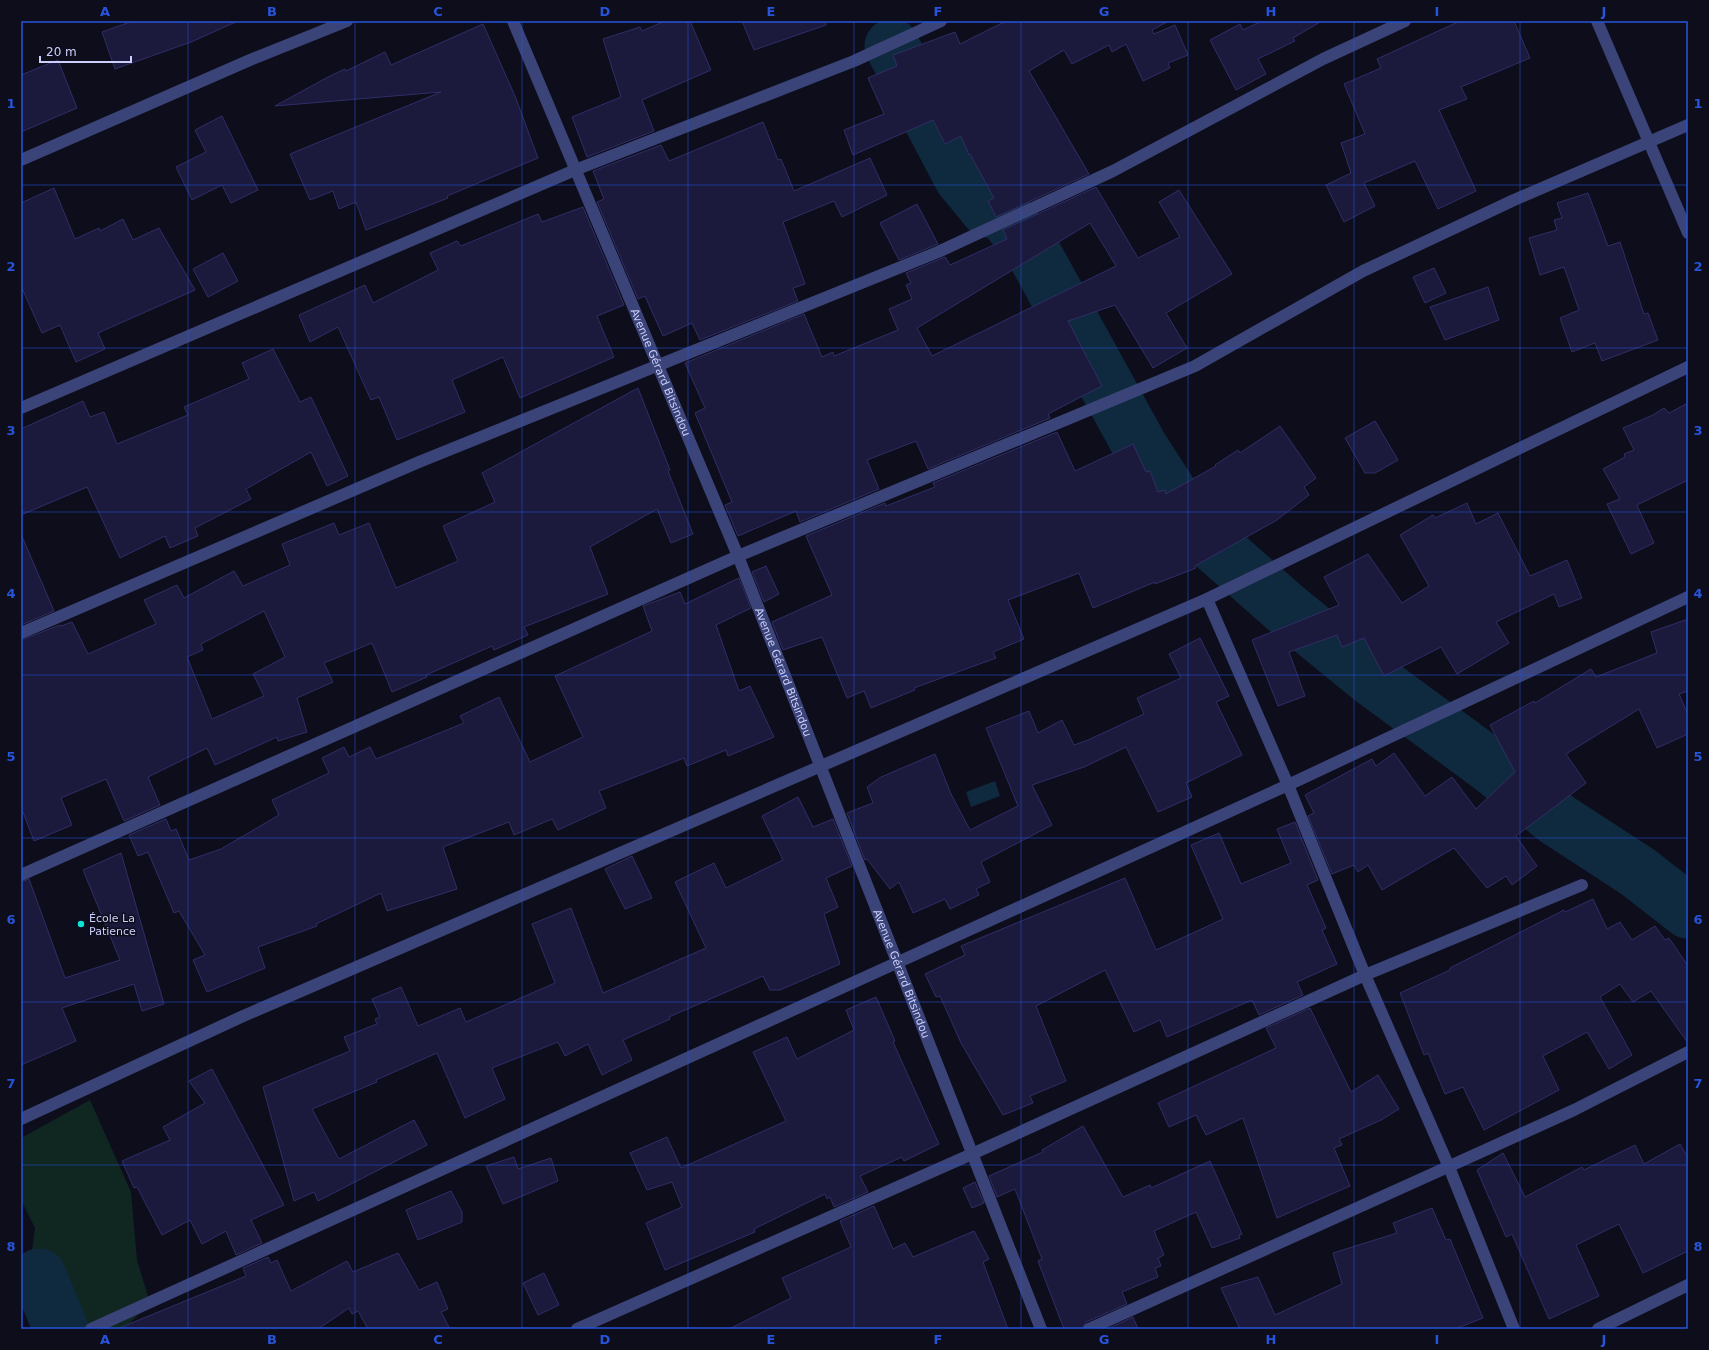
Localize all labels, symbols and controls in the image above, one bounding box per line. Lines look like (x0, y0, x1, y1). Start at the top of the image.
text: A (100, 4, 110, 19)
text: B (267, 4, 277, 19)
text: C (433, 4, 443, 19)
text: D (600, 4, 611, 19)
text: E (767, 4, 775, 19)
text: F (934, 4, 942, 19)
text: G (1099, 4, 1109, 19)
text: H (1266, 4, 1276, 19)
text: I (1435, 4, 1439, 19)
text: J (1601, 4, 1606, 19)
scale bar (40, 38, 131, 64)
text: 20 m (46, 45, 77, 59)
text: 1 (6, 96, 16, 111)
text: 1 (1693, 96, 1703, 111)
text: 2 (6, 259, 16, 274)
text: 2 (1693, 259, 1703, 274)
street label: Avenue Gérard Bitsindou (628, 307, 693, 438)
text: 3 (6, 423, 16, 438)
text: 3 (1693, 423, 1703, 438)
text: 4 (6, 586, 16, 601)
text: 4 (1693, 586, 1703, 601)
street label: Avenue Gérard Bitsindou (752, 606, 814, 738)
text: 5 (6, 749, 16, 764)
text: 5 (1693, 749, 1703, 764)
street label: Avenue Gérard Bitsindou (870, 908, 932, 1040)
text: 6 (6, 912, 16, 927)
place label: École La Patience (89, 912, 136, 938)
text: 6 (1693, 912, 1703, 927)
marker: École La Patience (76, 919, 86, 929)
text: 7 (6, 1076, 16, 1091)
text: 7 (1693, 1076, 1703, 1091)
text: 8 (6, 1239, 16, 1254)
text: 8 (1693, 1239, 1703, 1254)
text: A (100, 1332, 110, 1347)
text: B (267, 1332, 277, 1347)
text: C (433, 1332, 443, 1347)
text: D (600, 1332, 611, 1347)
text: E (767, 1332, 775, 1347)
text: F (934, 1332, 942, 1347)
text: G (1099, 1332, 1109, 1347)
text: H (1266, 1332, 1276, 1347)
text: I (1435, 1332, 1439, 1347)
text: J (1601, 1332, 1606, 1347)

